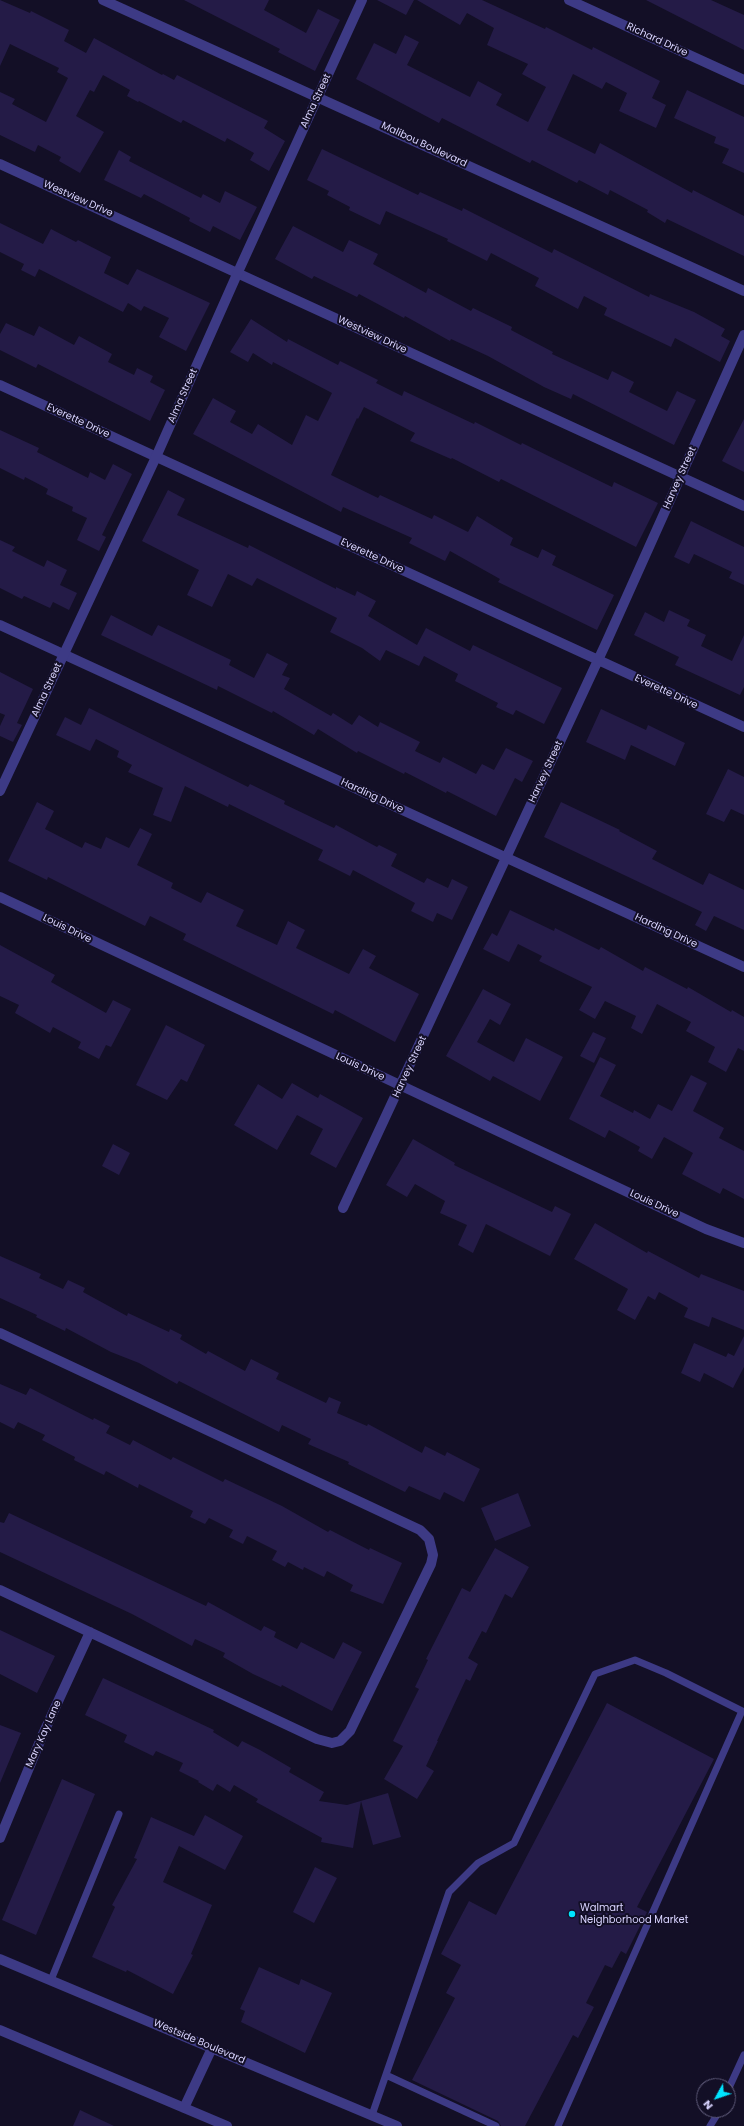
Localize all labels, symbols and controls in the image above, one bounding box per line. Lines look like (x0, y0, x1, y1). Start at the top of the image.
street label: Richard Drive (625, 21, 689, 59)
street label: Alma Street (298, 72, 334, 130)
street label: Malibou Boulevard (379, 120, 469, 170)
street label: Westview Drive (41, 178, 115, 220)
street label: Westview Drive (335, 314, 409, 356)
street label: Alma Street (166, 367, 200, 425)
street label: Everette Drive (45, 401, 111, 441)
street label: Harvey Street (661, 445, 699, 511)
street label: Everette Drive (339, 536, 405, 576)
street label: Alma Street (29, 661, 65, 719)
street label: Everette Drive (633, 672, 699, 712)
street label: Harvey Street (526, 739, 566, 805)
street label: Harding Drive (339, 776, 405, 816)
street label: Harding Drive (633, 911, 699, 951)
street label: Louis Drive (41, 912, 93, 946)
street label: Harvey Street (390, 1034, 430, 1100)
street label: Louis Drive (334, 1050, 386, 1084)
street label: Louis Drive (628, 1187, 680, 1221)
street label: Mary Kay Lane (24, 1699, 64, 1769)
place label: Walmart Neighborhood Market (580, 1902, 688, 1926)
marker: Walmart Neighborhood Market (567, 1909, 577, 1919)
street label: Westside Boulevard (151, 2017, 247, 2067)
north arrow (696, 2078, 736, 2118)
text: N (699, 2097, 716, 2113)

